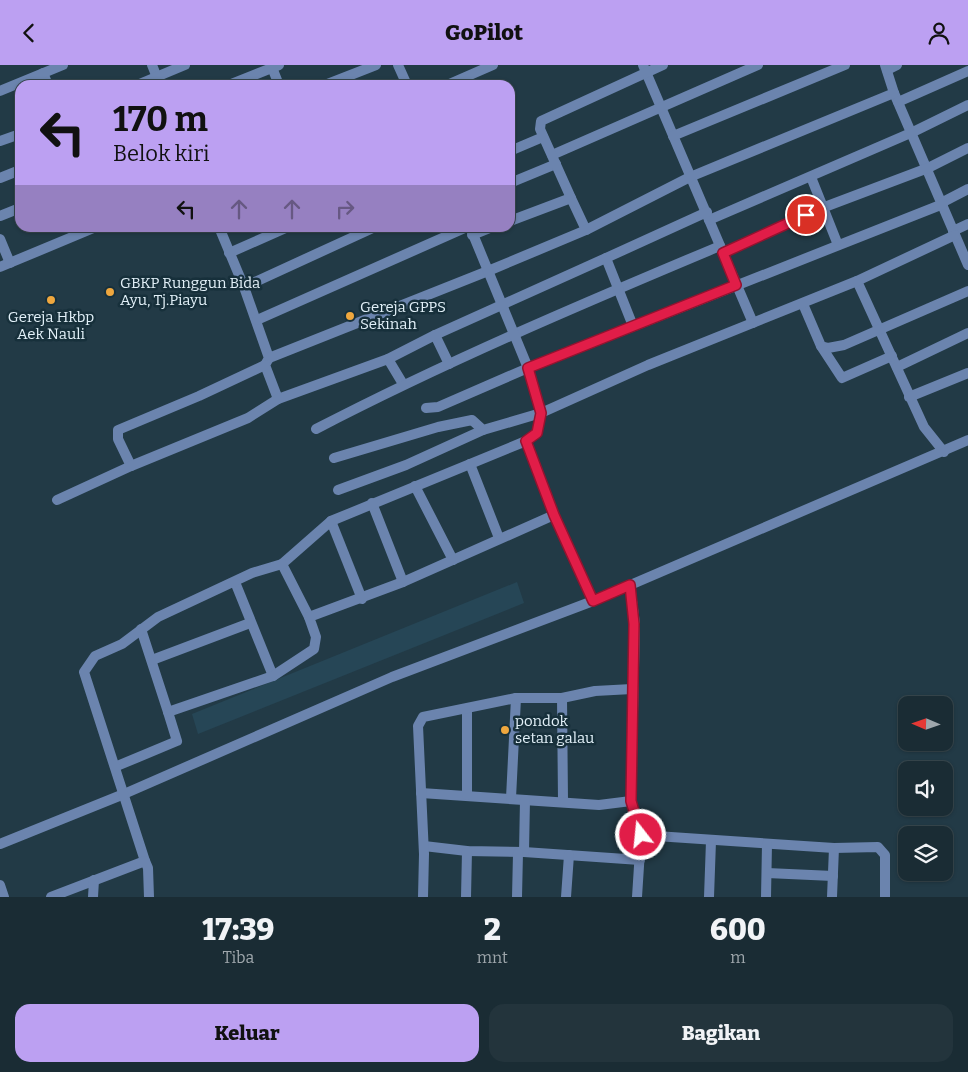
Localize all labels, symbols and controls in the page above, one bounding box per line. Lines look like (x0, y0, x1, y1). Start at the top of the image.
icon: back (15, 19, 43, 47)
text: GoPilot (445, 19, 523, 46)
icon: person (925, 19, 953, 47)
text: 170 m (113, 98, 208, 140)
icon: left (30, 100, 95, 165)
text: Belok kiri (113, 140, 209, 167)
pin (785, 194, 827, 236)
icon: left (172, 195, 200, 223)
icon: ahead (225, 195, 253, 223)
icon: ahead (278, 195, 306, 223)
icon: right (331, 195, 359, 223)
icon: arrive (792, 201, 820, 229)
place label: GBKP Runggun Bida Ayu, Tj.Piayu (120, 274, 260, 309)
marker: GBKP Runggun Bida Ayu, Tj.Piayu (104, 286, 116, 298)
marker: Gereja Hkbp Aek Nauli (45, 294, 57, 306)
place label: Gereja GPPS Sekinah (360, 298, 446, 333)
place label: Gereja Hkbp Aek Nauli (8, 308, 94, 343)
marker: Gereja GPPS Sekinah (344, 310, 356, 322)
north arrow (898, 696, 952, 751)
map controls (898, 696, 953, 881)
place label: pondok setan galau (515, 712, 594, 747)
marker: pondok setan galau (499, 724, 511, 736)
button: sound (898, 761, 953, 816)
position arrow (614, 808, 666, 860)
button: layers (898, 826, 953, 881)
text: 17:39 (202, 912, 274, 948)
text: 2 (484, 912, 501, 948)
text: 600 (710, 912, 766, 948)
text: Tiba (222, 948, 254, 967)
text: mnt (477, 948, 508, 967)
text: m (730, 948, 746, 967)
button: Keluar (15, 1004, 479, 1062)
button: Bagikan (489, 1004, 953, 1062)

